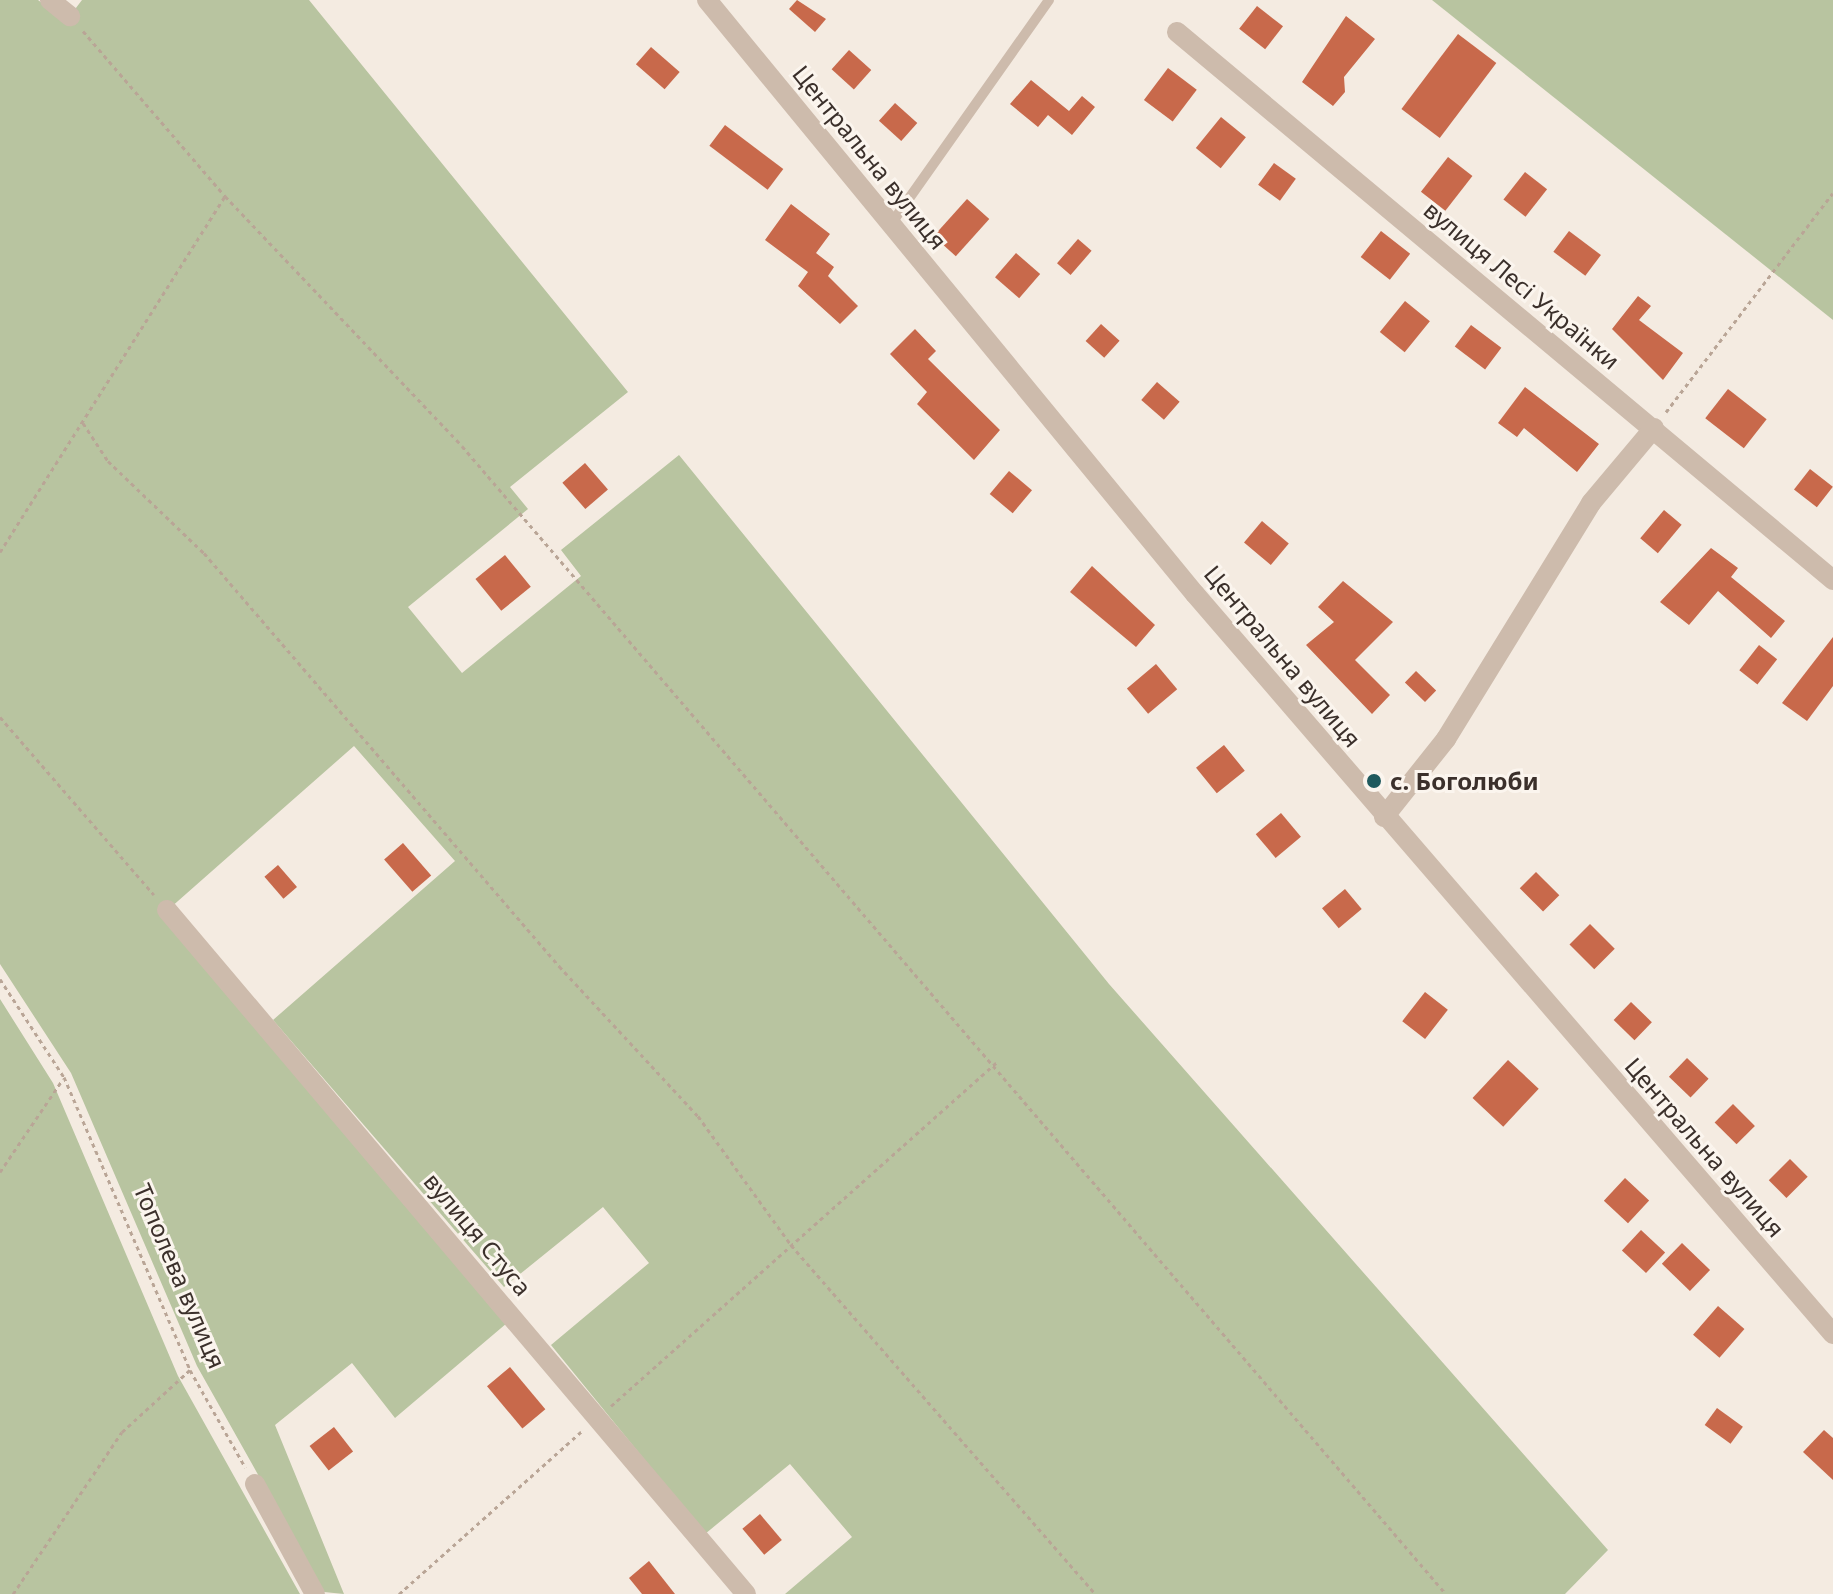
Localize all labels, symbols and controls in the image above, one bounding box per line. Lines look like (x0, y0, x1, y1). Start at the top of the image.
street label: Центральна вулиця (787, 59, 953, 255)
street label: вулиця Лесі Українки (1418, 195, 1626, 375)
street label: Центральна вулиця (1199, 559, 1367, 753)
place label: с. Боголюби (1390, 767, 1539, 795)
marker: с. Боголюби (1365, 772, 1383, 790)
street label: Центральна вулиця (1619, 1051, 1791, 1243)
street label: вулиця Стуса (418, 1167, 538, 1301)
street label: Тополева вулиця (128, 1179, 232, 1373)

